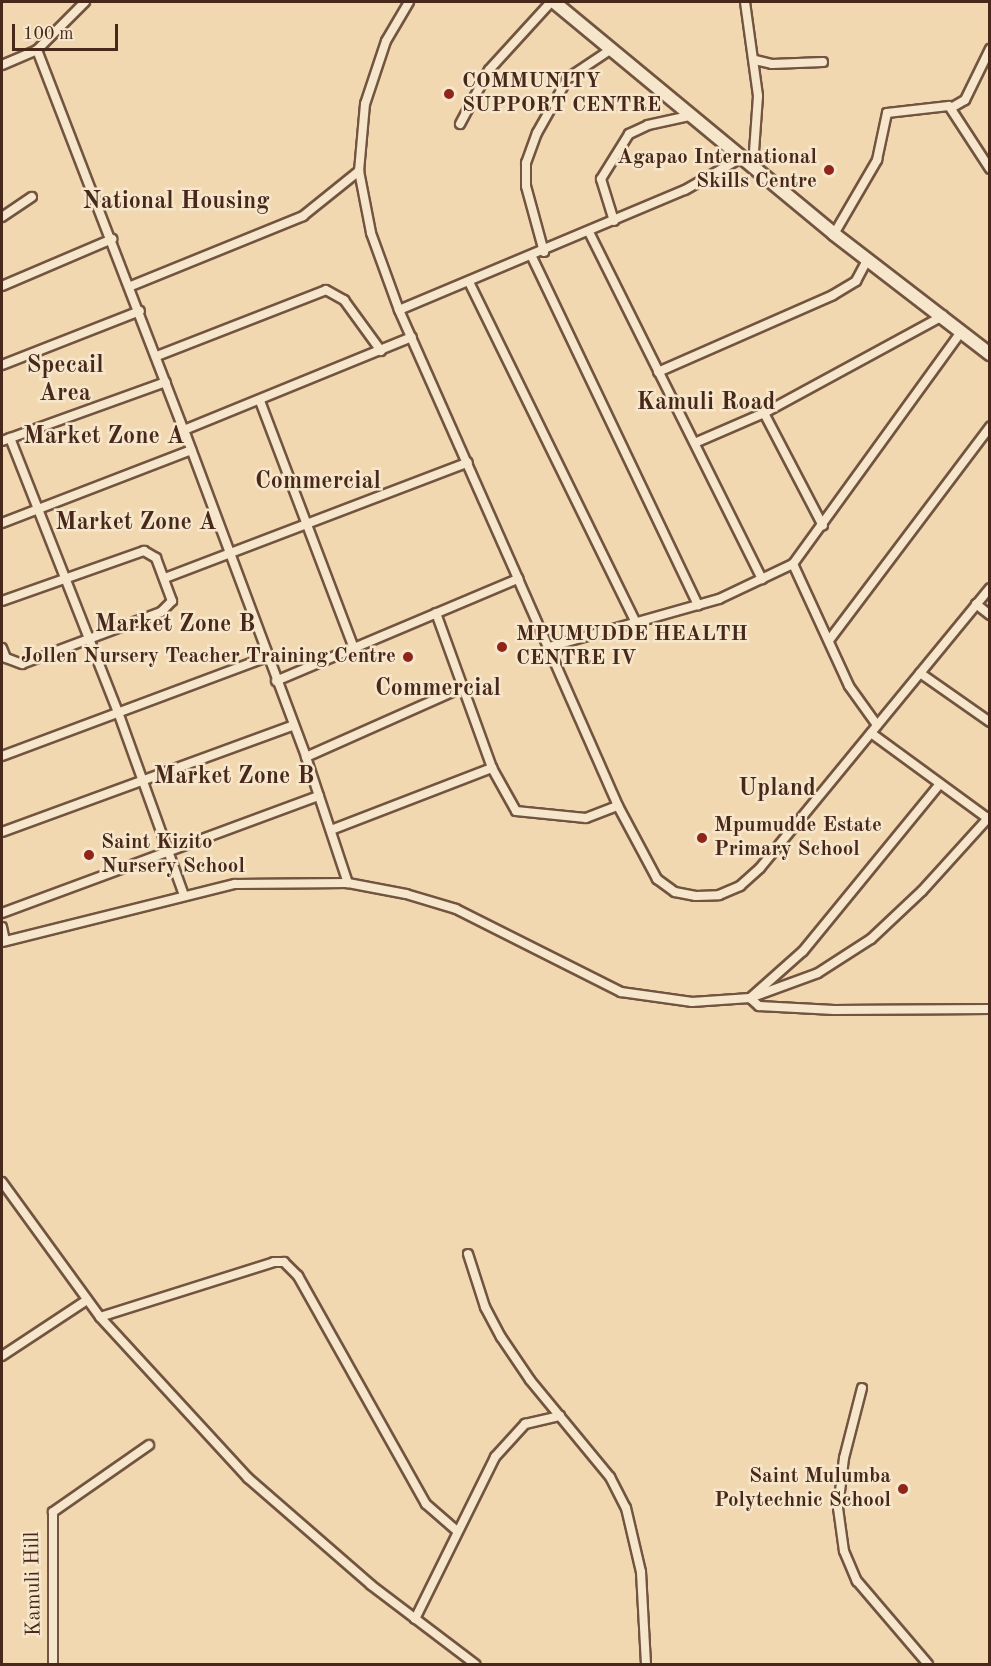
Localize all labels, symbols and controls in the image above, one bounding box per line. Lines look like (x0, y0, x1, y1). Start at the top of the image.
scale bar (15, 12, 122, 50)
text: 100 m (23, 25, 74, 43)
place label: COMMUNITY SUPPORT CENTRE (462, 69, 661, 119)
marker: COMMUNITY SUPPORT CENTRE (440, 85, 458, 103)
place label: Agapao International Skills Centre (617, 145, 817, 195)
marker: Agapao International Skills Centre (822, 163, 836, 177)
district label: National Housing (82, 189, 270, 217)
district label: Specail Area (26, 353, 104, 409)
district label: Kamuli Road (636, 390, 776, 418)
district label: Market Zone A (23, 424, 185, 452)
district label: Commercial (255, 469, 381, 497)
district label: Market Zone A (55, 510, 217, 538)
district label: Market Zone B (95, 612, 255, 640)
place label: MPUMUDDE HEALTH CENTRE IV (516, 622, 748, 672)
marker: MPUMUDDE HEALTH CENTRE IV (493, 638, 511, 656)
place label: Jollen Nursery Teacher Training Centre (21, 644, 396, 670)
marker: Jollen Nursery Teacher Training Centre (401, 650, 415, 664)
district label: Commercial (375, 676, 501, 704)
district label: Market Zone B (154, 764, 314, 792)
district label: Upland (738, 776, 816, 804)
place label: Mpumudde Estate Primary School (714, 813, 882, 863)
place label: Saint Kizito Nursery School (101, 830, 245, 880)
marker: Mpumudde Estate Primary School (695, 831, 709, 845)
marker: Saint Kizito Nursery School (82, 848, 96, 862)
place label: Saint Mulumba Polytechnic School (714, 1464, 891, 1514)
marker: Saint Mulumba Polytechnic School (896, 1482, 910, 1496)
street label: Kamuli Hill (20, 1531, 48, 1637)

